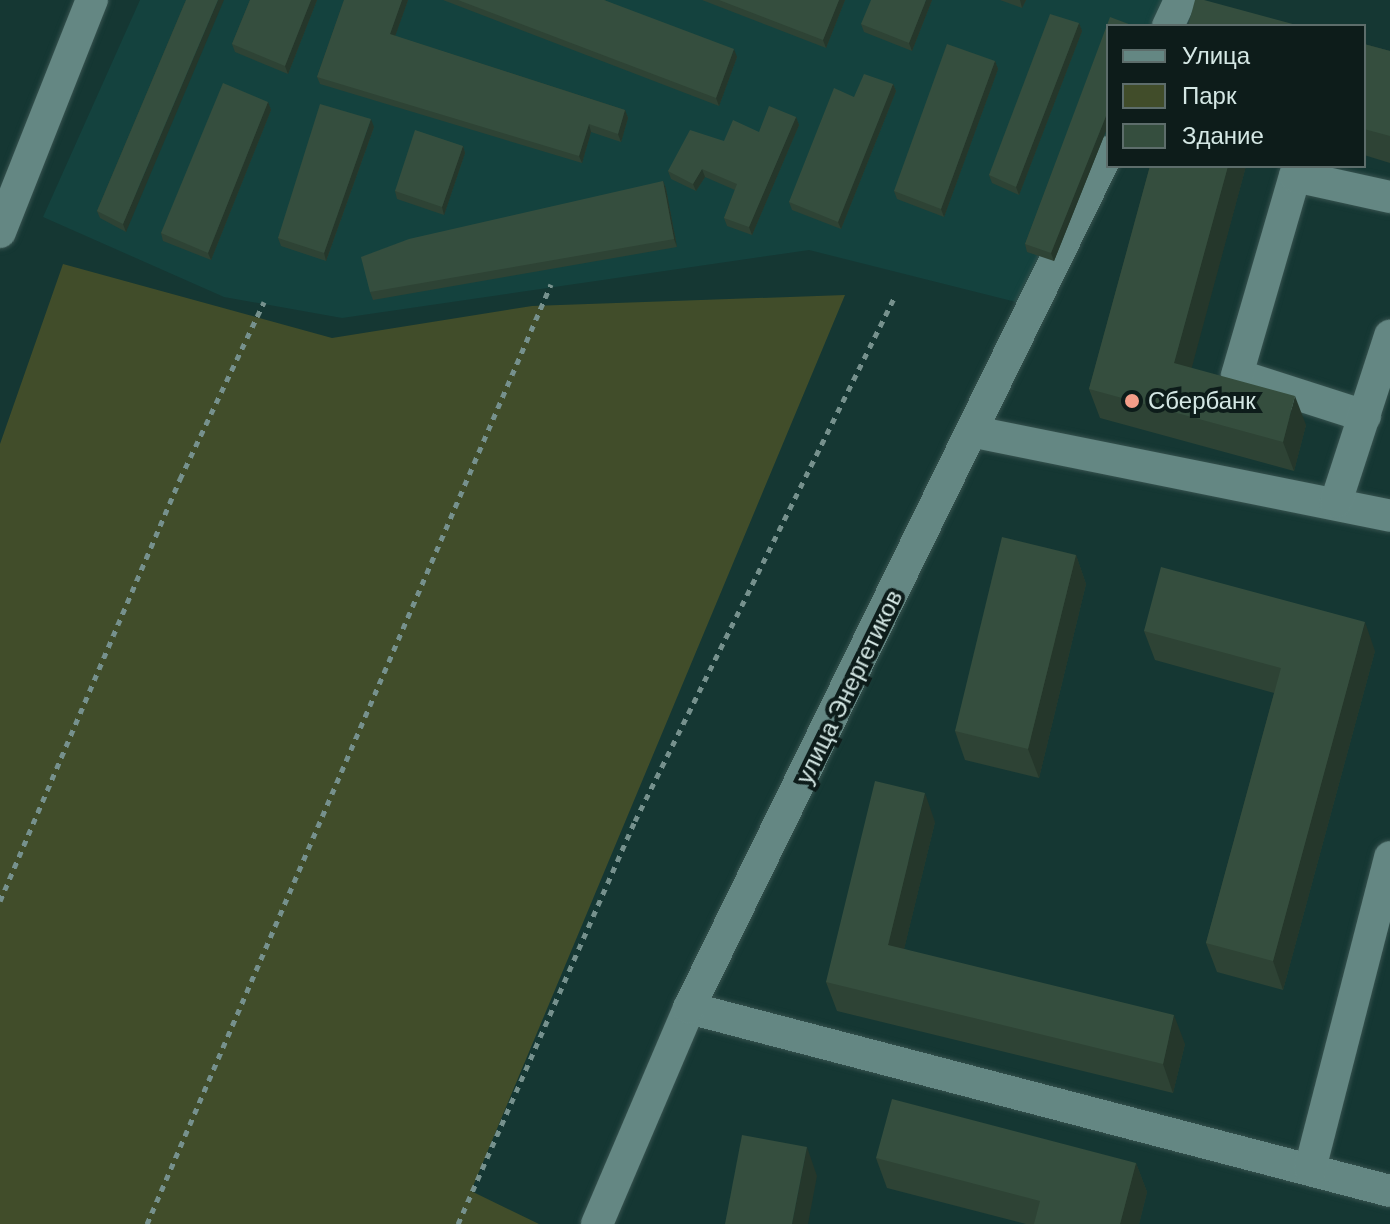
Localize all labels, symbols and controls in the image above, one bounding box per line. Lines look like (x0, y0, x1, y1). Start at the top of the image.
legend (1106, 24, 1366, 168)
text: Улица (1182, 42, 1250, 69)
text: Парк (1182, 82, 1236, 109)
text: Здание (1182, 122, 1264, 149)
place label: Сбербанк (1148, 387, 1256, 415)
marker: Сбербанк (1123, 392, 1141, 410)
street label: улица Энергетиков (790, 585, 908, 789)

